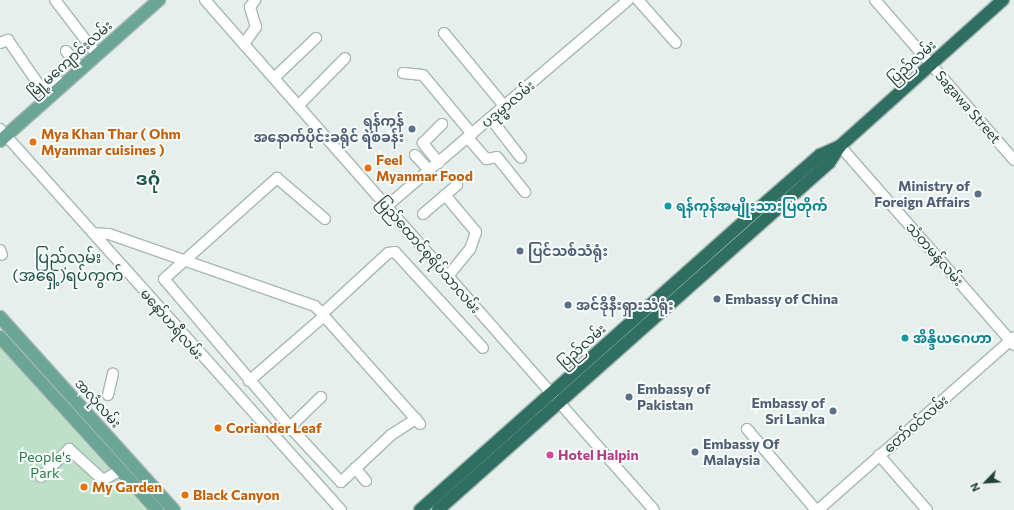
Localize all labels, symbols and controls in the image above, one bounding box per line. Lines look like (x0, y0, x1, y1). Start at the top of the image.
street label: မြို့မကျောင်းလမ်း (25, 17, 115, 101)
street label: ပြည်လမ်း (885, 36, 939, 88)
street label: Sagawa Street (932, 67, 1004, 147)
street label: ပဒုမ္မာလမ်း (478, 77, 538, 131)
place label: ရန်ကုန် အနောက်ပိုင်းခရိုင် ရဲစခန်း (253, 113, 404, 146)
marker: ရန်ကုန် အနောက်ပိုင်းခရိုင် ရဲစခန်း (407, 124, 417, 134)
place label: Mya Khan Thar ( Ohm Myanmar cuisines ) (41, 126, 181, 158)
marker: Mya Khan Thar ( Ohm Myanmar cuisines ) (28, 137, 38, 147)
place label: Feel Myanmar Food (376, 152, 473, 184)
marker: Feel Myanmar Food (363, 163, 373, 173)
district label: ဒဂုံ (136, 167, 160, 189)
place label: Ministry of Foreign Affairs (874, 178, 970, 210)
marker: Ministry of Foreign Affairs (973, 189, 983, 199)
street label: ပြည်ထောင်စုရိပ်သာလမ်း (374, 193, 484, 317)
place label: ရန်ကုန်အမျိုးသားပြတိုက် (676, 198, 828, 214)
marker: ရန်ကုန်အမျိုးသားပြတိုက် (663, 201, 673, 211)
street label: သံတမန်လမ်း (903, 219, 967, 289)
place label: ပြင်သစ်သံရုံး (528, 243, 608, 259)
marker: ပြင်သစ်သံရုံး (515, 246, 525, 256)
district label: ပြည်လမ်း (အရှေ့)ရပ်ကွက် (12, 247, 124, 285)
street label: မနော်ဟရီလမ်း (137, 285, 207, 363)
place label: Embassy of China (725, 291, 838, 307)
marker: Embassy of China (712, 294, 722, 304)
place label: အင်ဒိုနီးရှားသံရုံး (576, 297, 674, 313)
marker: အင်ဒိုနီးရှားသံရုံး (563, 300, 573, 310)
street label: ပြည်လမ်း (555, 320, 609, 372)
place label: အိန္ဒိယဂေဟာ (913, 330, 992, 346)
marker: အိန္ဒိယဂေဟာ (900, 333, 910, 343)
street label: အလုံလမ်း (71, 375, 125, 431)
place label: Embassy of Pakistan (637, 381, 711, 414)
marker: Embassy of Pakistan (624, 392, 634, 402)
street label: တော်ဝင်လမ်း (881, 392, 951, 456)
place label: Embassy of Sri Lanka (751, 395, 825, 428)
marker: Embassy of Sri Lanka (828, 406, 838, 416)
place label: Coriander Leaf (226, 420, 322, 436)
marker: Coriander Leaf (213, 423, 223, 433)
place label: Embassy Of Malaysia (703, 436, 780, 468)
place label: Hotel Halpin (558, 447, 639, 463)
marker: Embassy Of Malaysia (690, 447, 700, 457)
park label: People's Park (19, 449, 71, 482)
marker: Hotel Halpin (545, 450, 555, 460)
north arrow (966, 462, 1006, 502)
place label: My Garden (92, 479, 162, 495)
text: N (967, 481, 982, 494)
marker: My Garden (79, 482, 89, 492)
place label: Black Canyon (193, 487, 280, 503)
marker: Black Canyon (180, 490, 190, 500)

